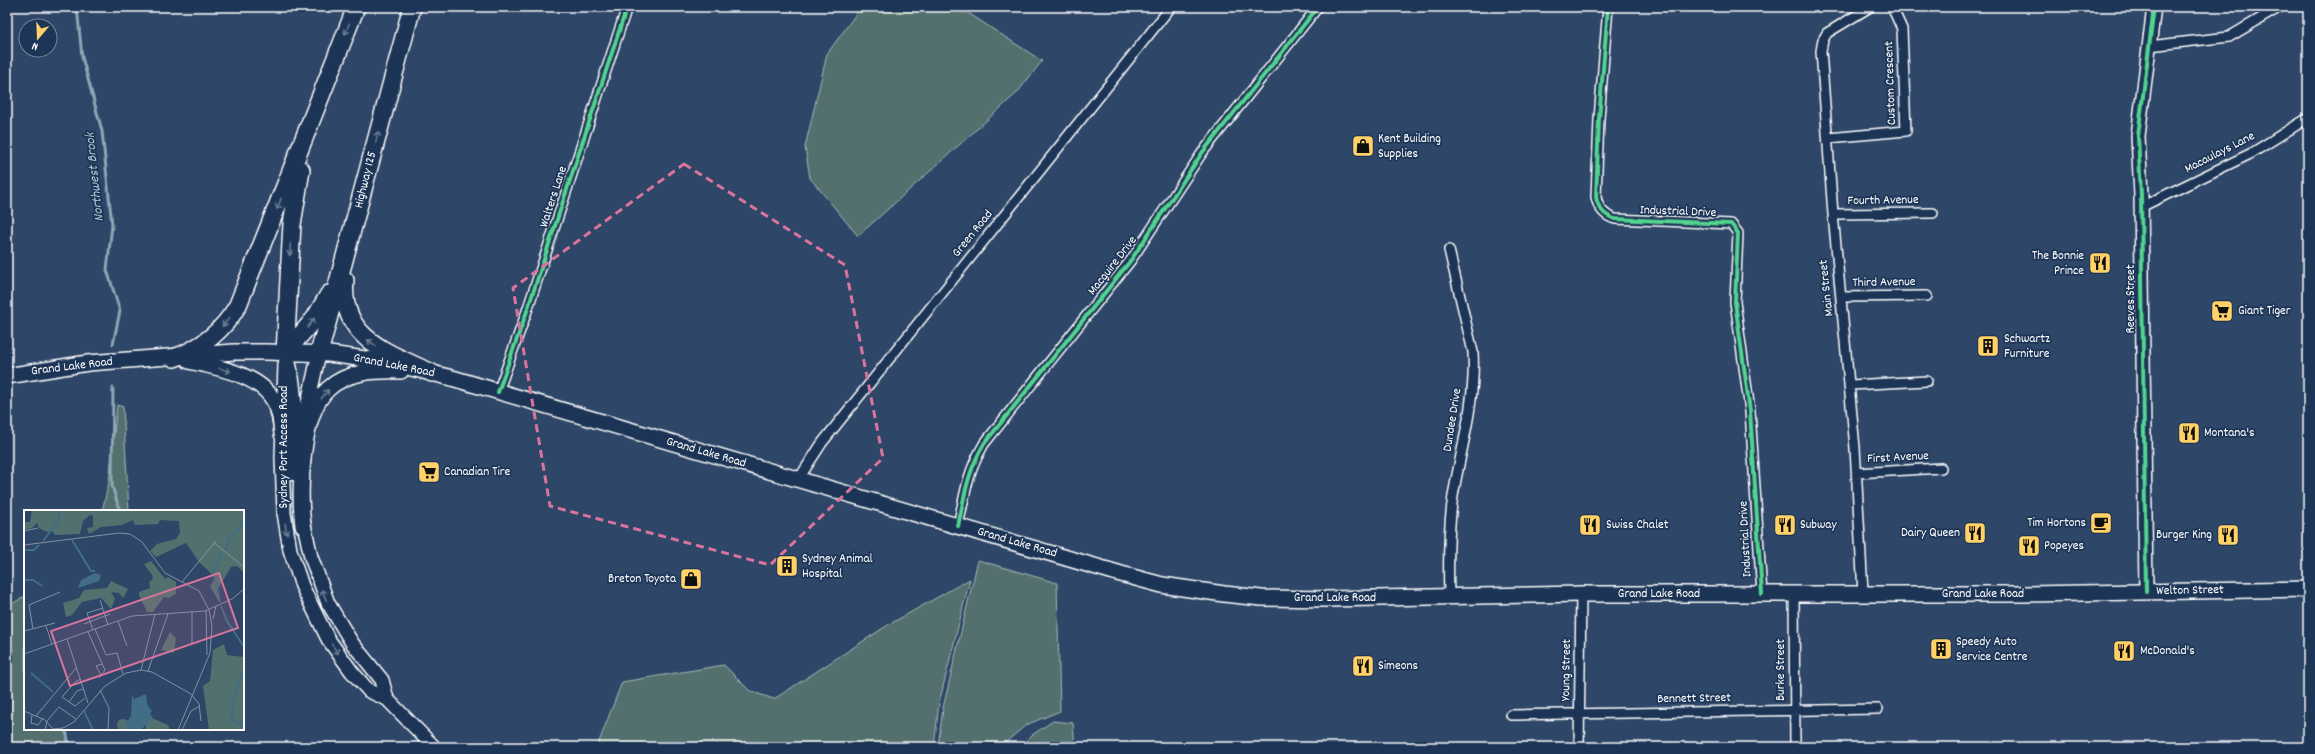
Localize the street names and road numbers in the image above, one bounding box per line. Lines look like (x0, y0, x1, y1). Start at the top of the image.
street label: Custom Crescent (1880, 40, 1902, 125)
street label: Macaulays Lane (2182, 127, 2259, 179)
street label: Highway 125 (350, 150, 382, 210)
street label: Walters Lane (535, 164, 573, 230)
street label: Fourth Avenue (1847, 191, 1919, 211)
street label: Industrial Drive (1639, 201, 1717, 223)
street label: Green Road (948, 206, 998, 262)
street label: Macguire Drive (1084, 232, 1143, 300)
street label: Main Street (1815, 259, 1839, 317)
street label: Reeves Street (2122, 264, 2141, 333)
street label: Third Avenue (1852, 273, 1916, 293)
street label: Grand Lake Road (352, 349, 436, 383)
street label: Grand Lake Road (30, 353, 114, 381)
street label: Sydney Port Access Road (275, 386, 294, 508)
street label: Dundee Drive (1439, 387, 1467, 453)
street label: Grand Lake Road (664, 433, 748, 473)
street label: First Avenue (1867, 447, 1930, 469)
street label: Industrial Drive (1734, 500, 1757, 578)
street label: Grand Lake Road (975, 523, 1059, 563)
street label: Welton Street (2156, 581, 2224, 601)
street label: Grand Lake Road (1618, 585, 1700, 604)
street label: Grand Lake Road (1942, 585, 2024, 604)
street label: Grand Lake Road (1294, 589, 1376, 608)
street label: Young Street (1557, 638, 1577, 701)
street label: Burke Street (1772, 639, 1791, 701)
street label: Bennett Street (1657, 689, 1731, 709)

